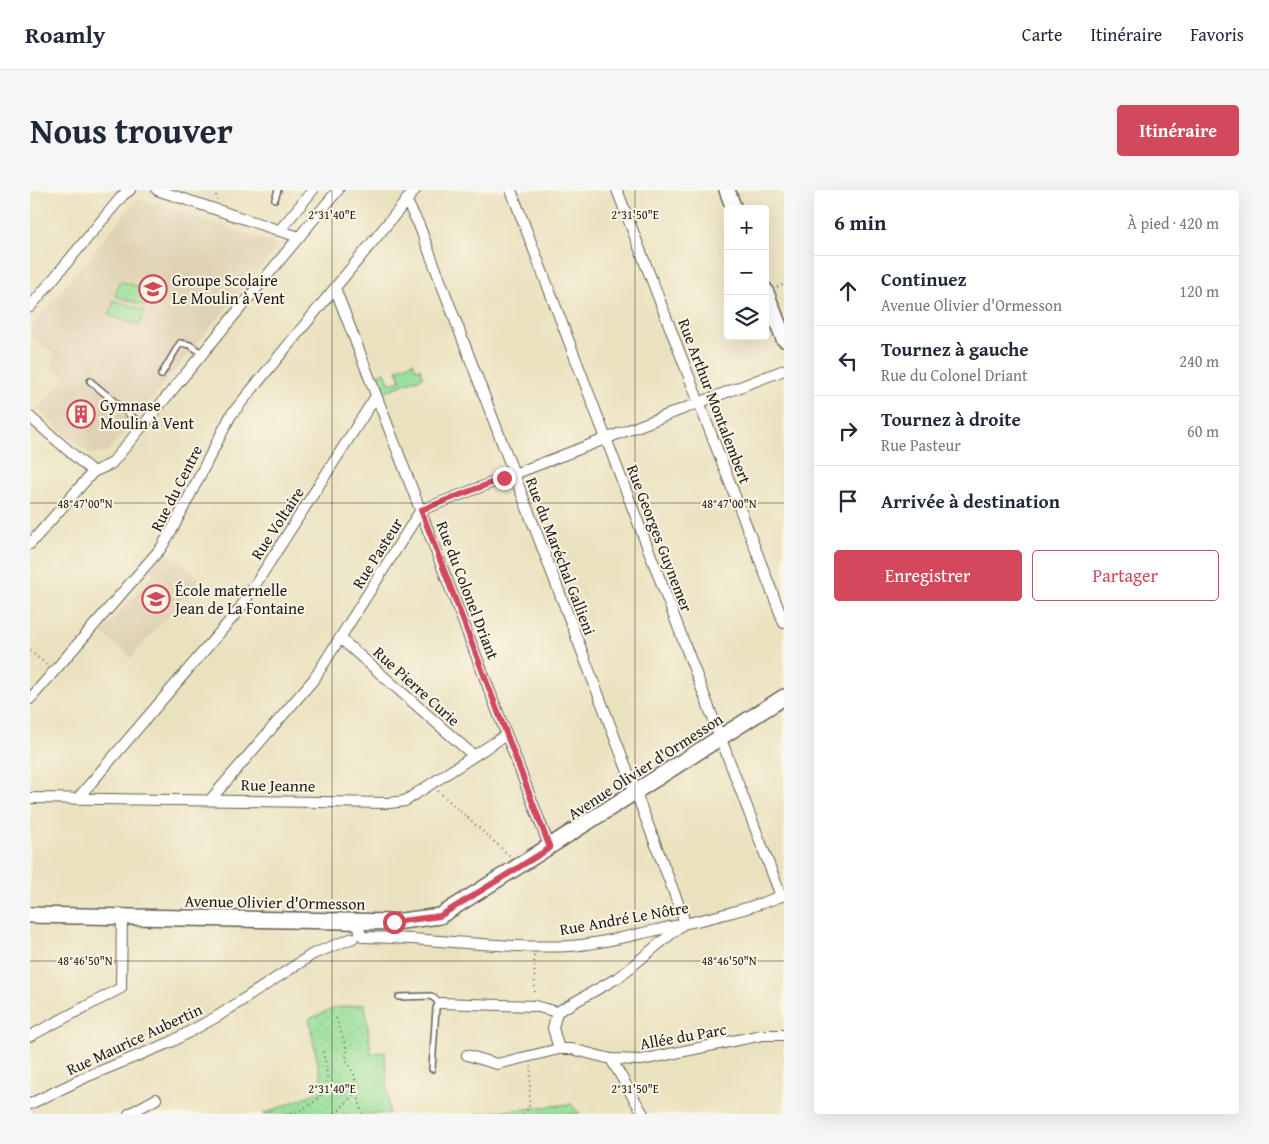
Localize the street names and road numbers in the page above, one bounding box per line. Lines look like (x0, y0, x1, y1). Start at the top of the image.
street label: Rue Arthur Montalembert (672, 315, 758, 487)
street label: Rue du Centre (144, 441, 208, 535)
street label: Rue Georges Guynemer (621, 461, 699, 615)
street label: Rue du Maréchal Gallieni (520, 474, 602, 639)
street label: Rue Voltaire (244, 482, 310, 564)
street label: Rue Pasteur (346, 512, 409, 593)
street label: Rue du Colonel Driant (431, 517, 506, 663)
street label: Rue Pierre Curie (368, 640, 466, 732)
street label: Avenue Olivier d'Ormesson (563, 707, 727, 825)
street label: Rue Jeanne (241, 772, 315, 798)
street label: Avenue Olivier d'Ormesson (184, 888, 366, 916)
street label: Rue André Le Nôtre (558, 895, 690, 941)
street label: Rue Maurice Aubertin (62, 997, 206, 1081)
street label: Allée du Parc (638, 1017, 728, 1055)

